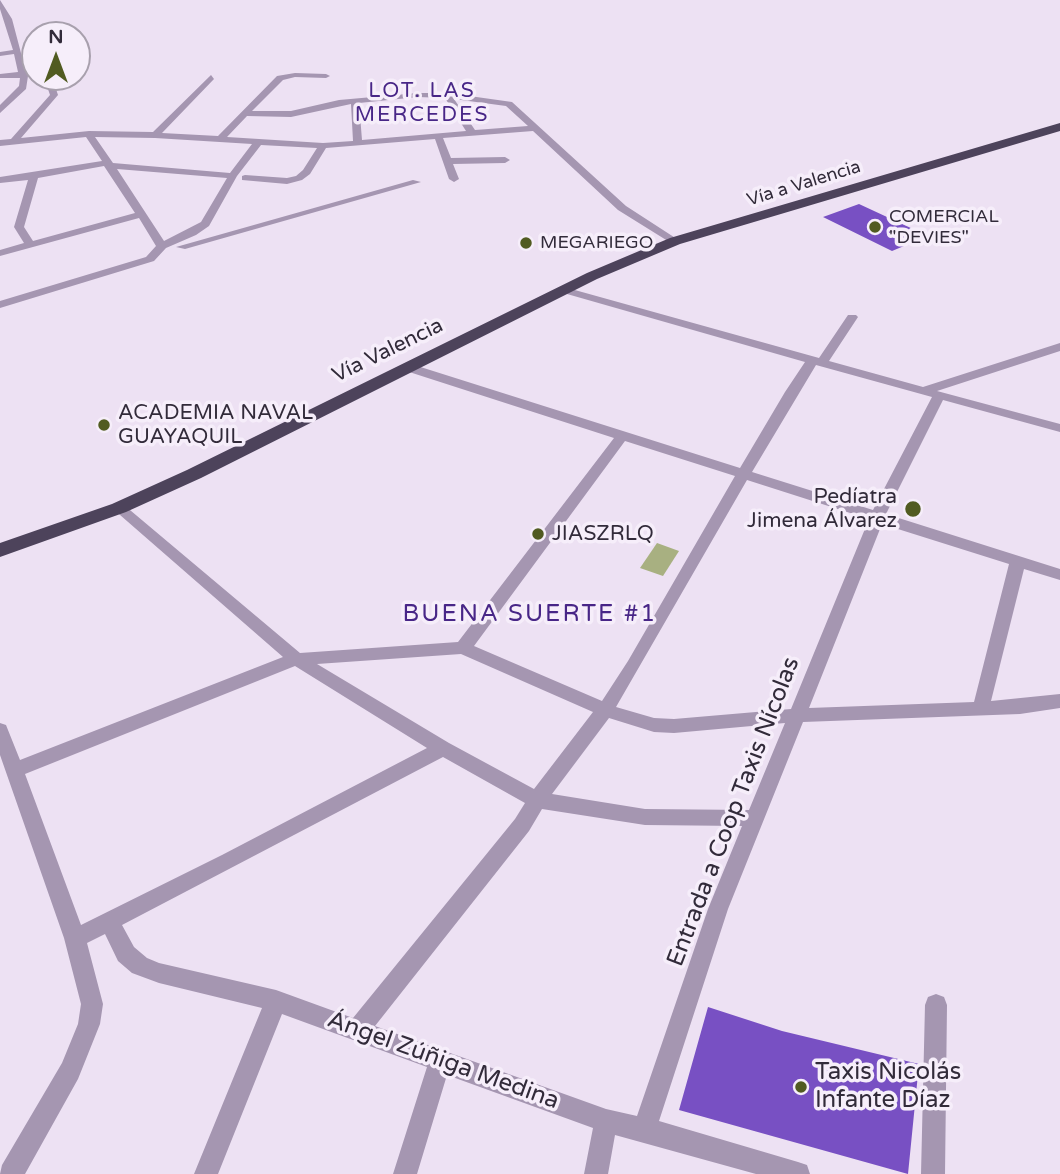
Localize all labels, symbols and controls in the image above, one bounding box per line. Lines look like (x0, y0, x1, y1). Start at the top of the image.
north arrow (21, 21, 91, 91)
text: N (48, 26, 64, 48)
district label: LOT. LAS MERCEDES (356, 78, 488, 128)
street label: Vía a Valencia (745, 156, 863, 212)
place label: COMERCIAL "DEVIES" (889, 206, 999, 248)
marker: COMERCIAL "DEVIES" (867, 219, 883, 235)
place label: MEGARIEGO (540, 232, 653, 254)
marker: MEGARIEGO (518, 235, 534, 251)
street label: Vía Valencia (328, 313, 448, 389)
place label: ACADEMIA NAVAL GUAYAQUIL (118, 400, 313, 450)
marker: ACADEMIA NAVAL GUAYAQUIL (96, 417, 112, 433)
place label: Pedíatra Jimena Álvarez (747, 484, 897, 534)
marker: Pedíatra Jimena Álvarez (903, 499, 923, 519)
place label: JIASZRLQ (552, 521, 654, 547)
marker: JIASZRLQ (530, 526, 546, 542)
district label: BUENA SUERTE #1 (404, 601, 656, 629)
street label: Entrada a Coop Taxis Nícolas (662, 653, 806, 971)
street label: Ángel Zúñiga Medina (323, 1006, 563, 1116)
place label: Taxis Nicolás Infante Díaz (815, 1059, 961, 1115)
marker: Taxis Nicolás Infante Díaz (793, 1079, 809, 1095)

